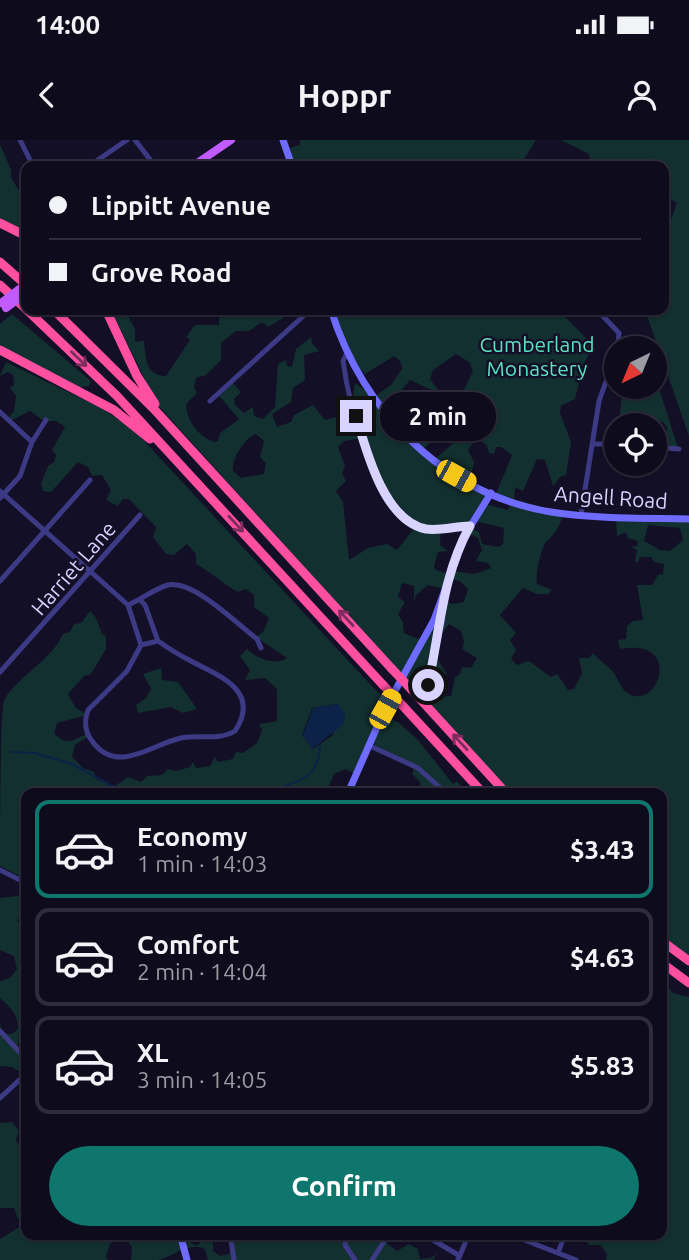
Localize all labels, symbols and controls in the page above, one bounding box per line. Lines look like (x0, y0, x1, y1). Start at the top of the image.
text: 14:00 (35, 10, 100, 39)
icon: back (28, 76, 66, 114)
icon: person (623, 76, 661, 114)
text: Hoppr (298, 77, 391, 113)
text: Lippitt Avenue (91, 191, 271, 220)
text: Grove Road (91, 258, 232, 287)
park label: Cumberland Monastery (479, 332, 595, 380)
north arrow (604, 336, 667, 399)
map controls (604, 336, 667, 476)
one-way arrow (71, 350, 88, 367)
callout: 2 min (380, 392, 496, 440)
route end (340, 400, 372, 432)
text: 2 min (409, 404, 467, 429)
button: locate (604, 413, 667, 476)
car (433, 457, 480, 495)
street label: Angell Road (554, 481, 668, 513)
one-way arrow (227, 515, 244, 532)
street label: Harriet Lane (26, 516, 120, 620)
one-way arrow (338, 609, 354, 627)
route start (412, 669, 444, 701)
car (366, 686, 405, 732)
one-way arrow (452, 733, 468, 751)
icon: car (53, 818, 116, 881)
text: Economy (137, 822, 247, 851)
text: $3.43 (570, 835, 635, 864)
text: 1 min · 14:03 (137, 851, 268, 876)
icon: car (53, 926, 116, 989)
text: Comfort (137, 930, 240, 959)
text: $4.63 (570, 943, 635, 972)
text: 2 min · 14:04 (137, 959, 268, 984)
icon: car (53, 1034, 116, 1097)
text: XL (137, 1038, 168, 1067)
text: $5.83 (570, 1051, 635, 1080)
text: 3 min · 14:05 (137, 1067, 268, 1092)
button: Confirm (49, 1146, 639, 1226)

